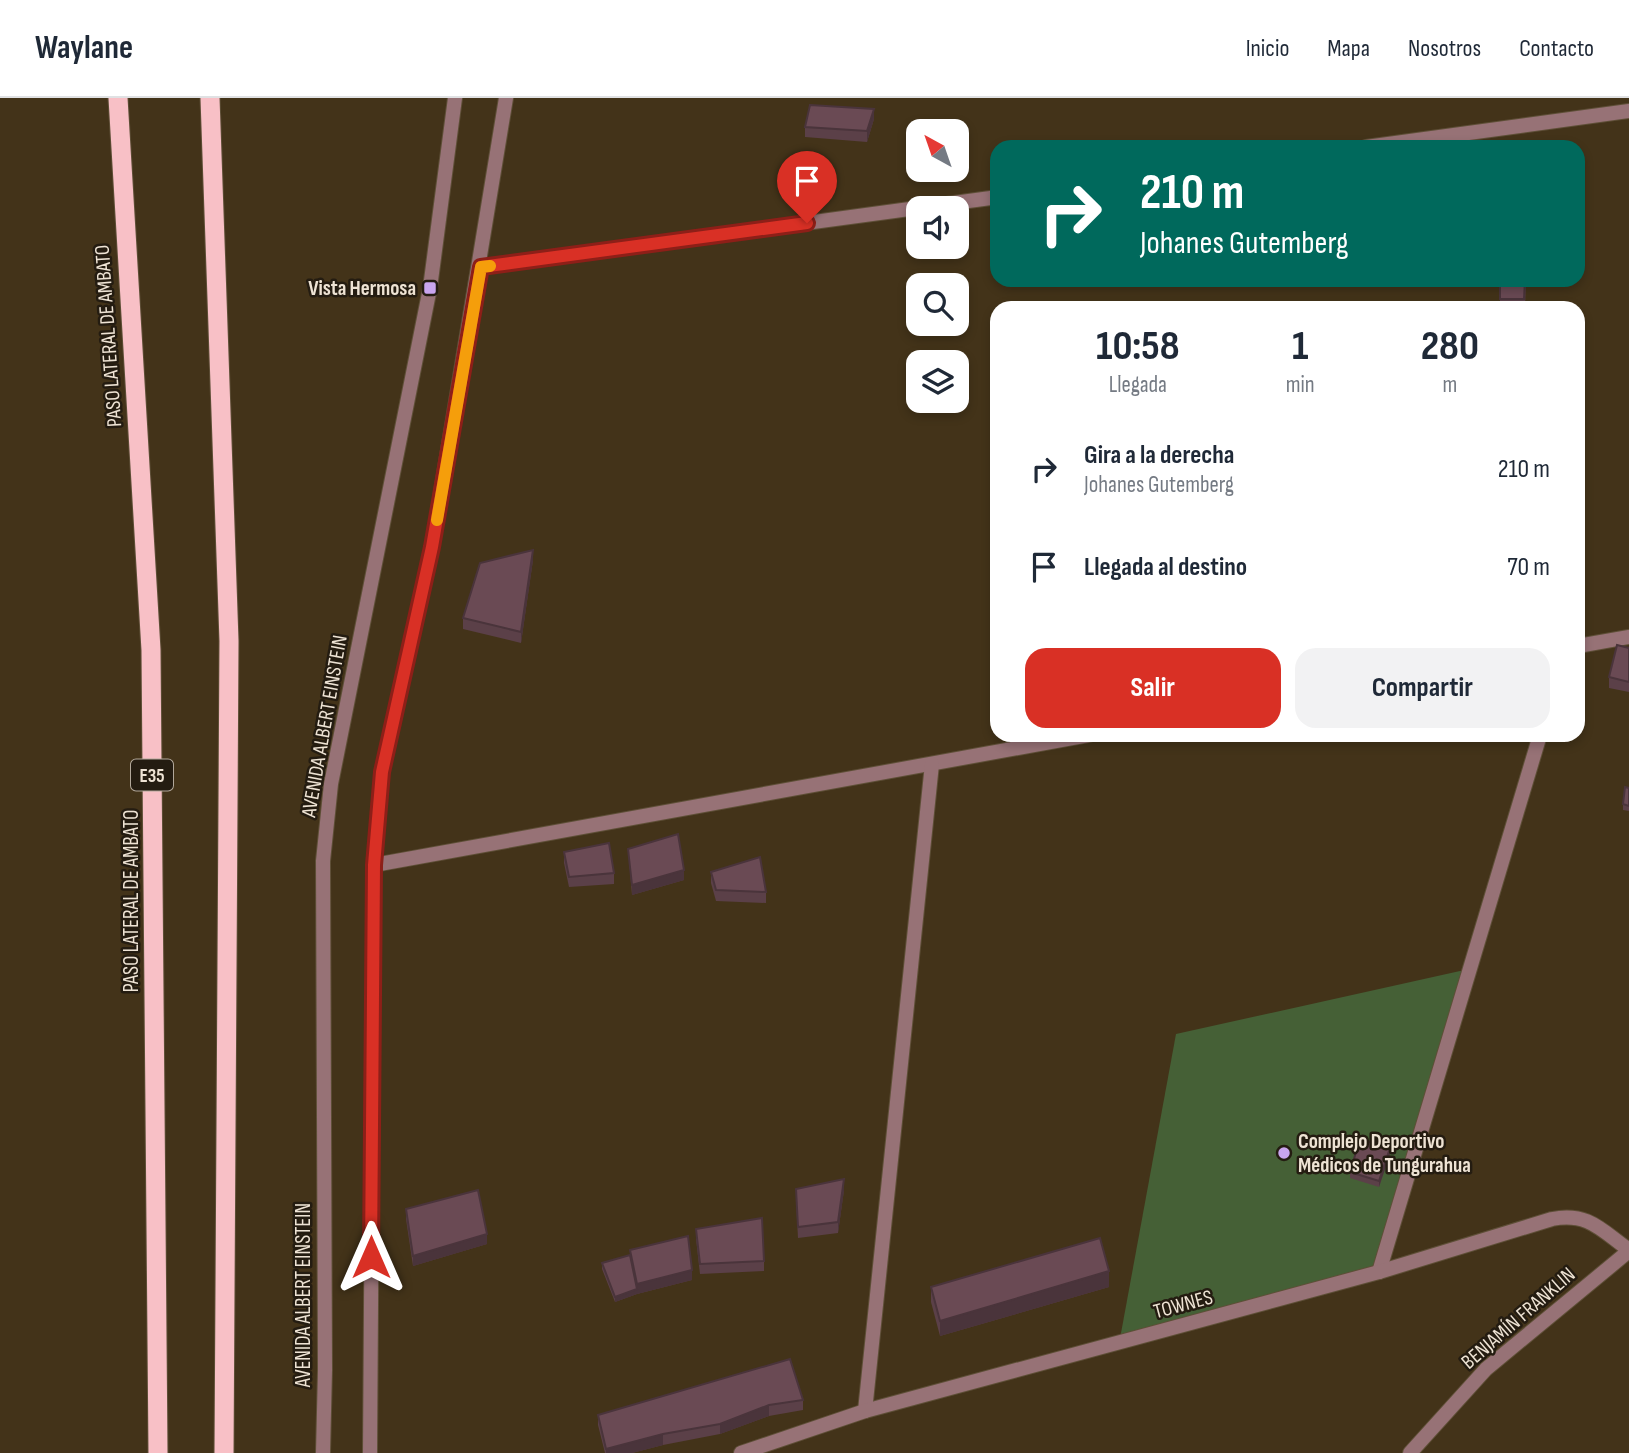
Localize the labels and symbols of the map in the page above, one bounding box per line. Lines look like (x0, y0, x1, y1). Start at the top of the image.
north arrow (906, 119, 970, 182)
pin (777, 151, 837, 223)
street label: PASO LATERAL DE AMBATO (90, 244, 127, 428)
place label: Vista Hermosa (308, 276, 416, 301)
marker: Vista Hermosa (422, 280, 438, 296)
street label: AVENIDA ALBERT EINSTEIN (296, 633, 353, 820)
road number: E35 (131, 760, 173, 790)
street label: PASO LATERAL DE AMBATO (119, 810, 144, 992)
place label: Complejo Deportivo Médicos de Tungurahua (1298, 1129, 1471, 1178)
marker: Complejo Deportivo Médicos de Tungurahua (1276, 1145, 1292, 1161)
street label: AVENIDA ALBERT EINSTEIN (291, 1203, 316, 1388)
position arrow (334, 1220, 408, 1294)
street label: BENJAMÍN FRANKLIN (1456, 1262, 1580, 1375)
street label: TOWNES (1151, 1285, 1216, 1324)

